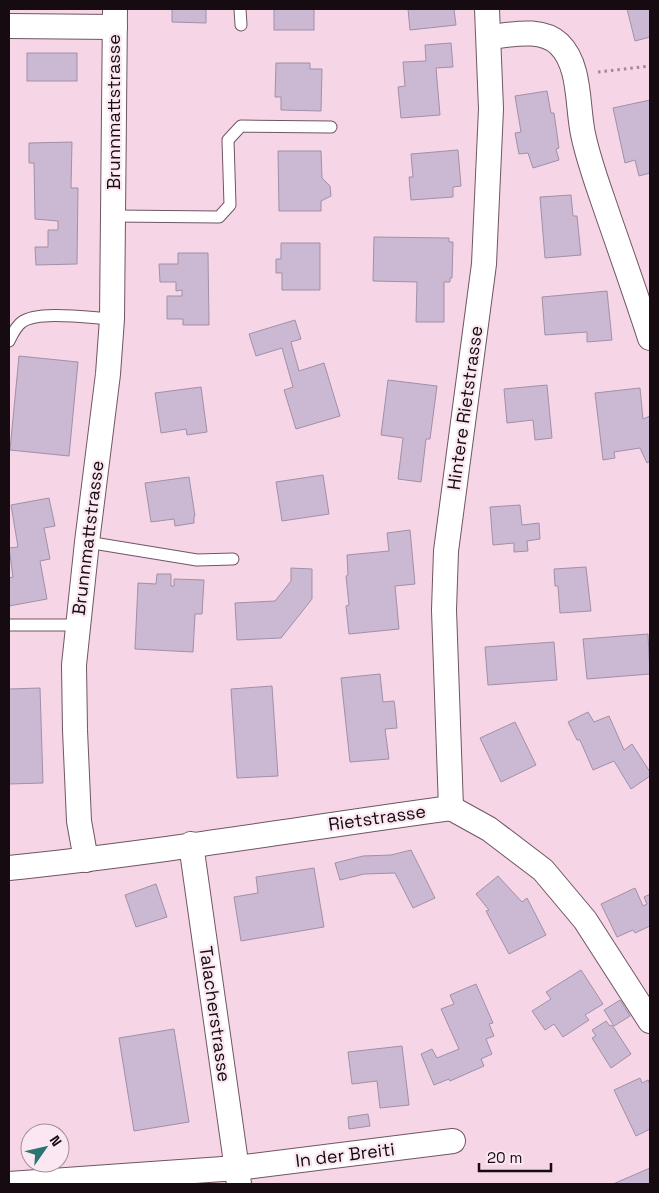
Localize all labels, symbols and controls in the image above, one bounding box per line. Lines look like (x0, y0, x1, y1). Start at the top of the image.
street label: Brunnmattstrasse (102, 34, 125, 190)
street label: Hintere Rietstrasse (442, 324, 487, 492)
street label: Brunnmattstrasse (67, 459, 108, 617)
street label: Rietstrasse (327, 799, 427, 836)
street label: Talacherstrasse (195, 945, 236, 1083)
north arrow (20, 1123, 70, 1173)
text: N (46, 1132, 66, 1150)
street label: In der Breiti (294, 1137, 396, 1172)
scale bar (479, 1140, 552, 1172)
text: 20 m (487, 1148, 522, 1167)

